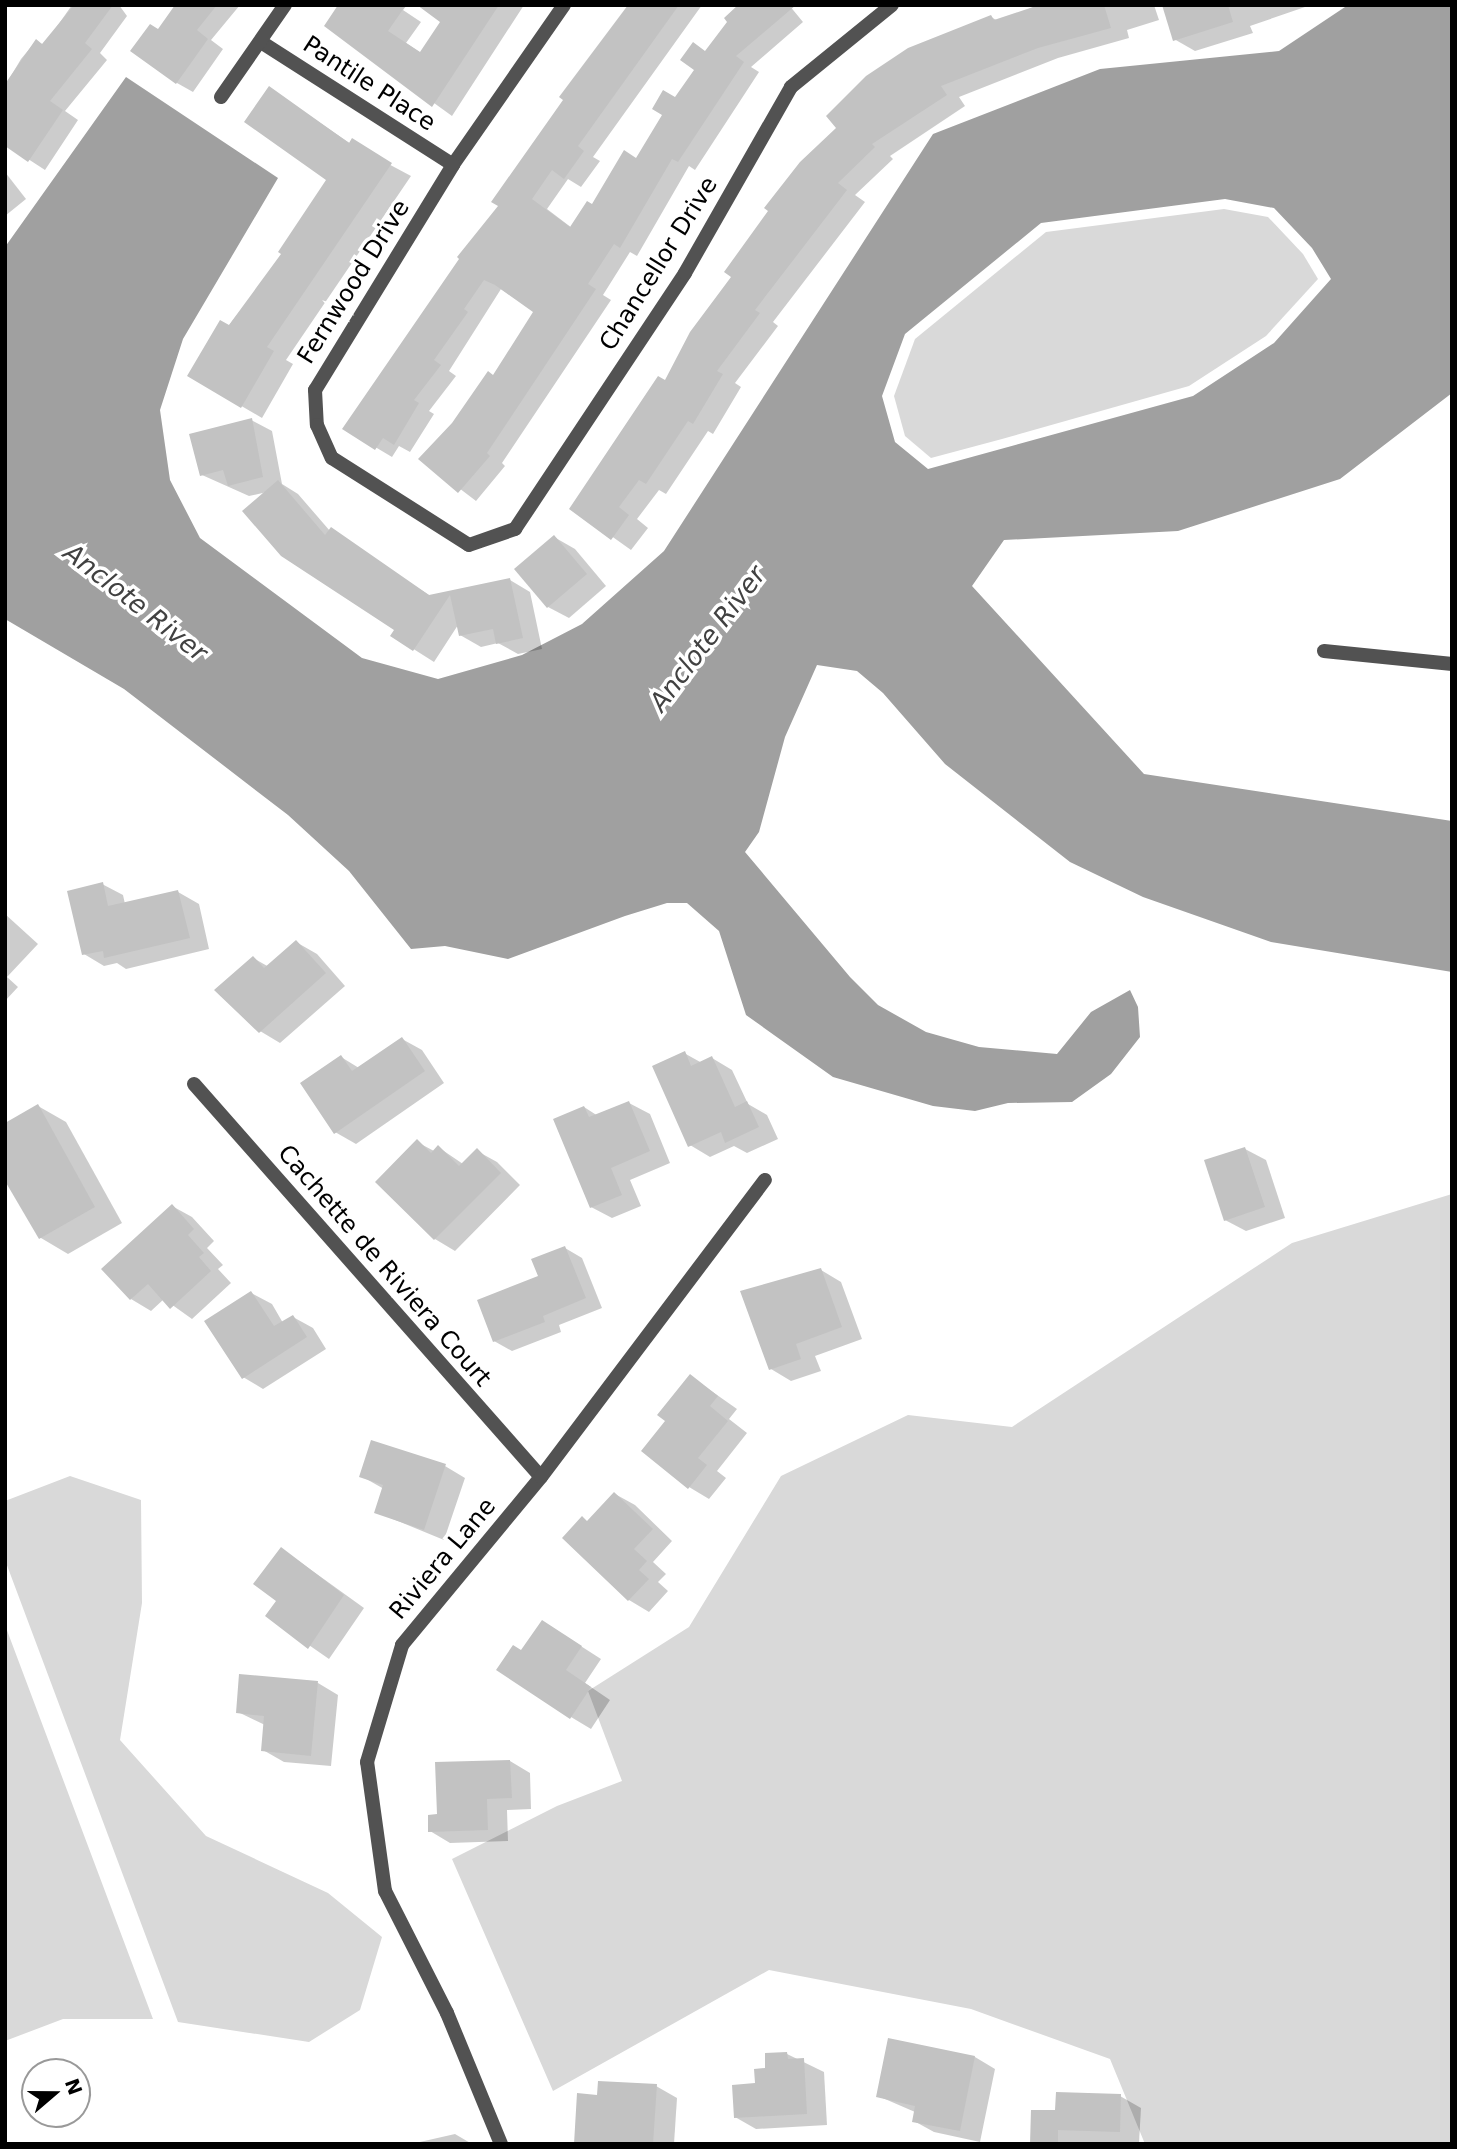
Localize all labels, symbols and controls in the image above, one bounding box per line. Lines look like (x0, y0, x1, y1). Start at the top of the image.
street label: Pantile Place (297, 30, 441, 138)
street label: Chancellor Drive (594, 172, 724, 356)
street label: Fernwood Drive (292, 195, 416, 369)
water label: Anclote River (57, 537, 213, 669)
water label: Anclote River (643, 560, 773, 718)
street label: Cachette de Riviera Court (271, 1139, 497, 1393)
street label: Riviera Lane (384, 1493, 502, 1625)
north arrow (21, 2058, 91, 2128)
text: N (61, 2075, 87, 2098)

